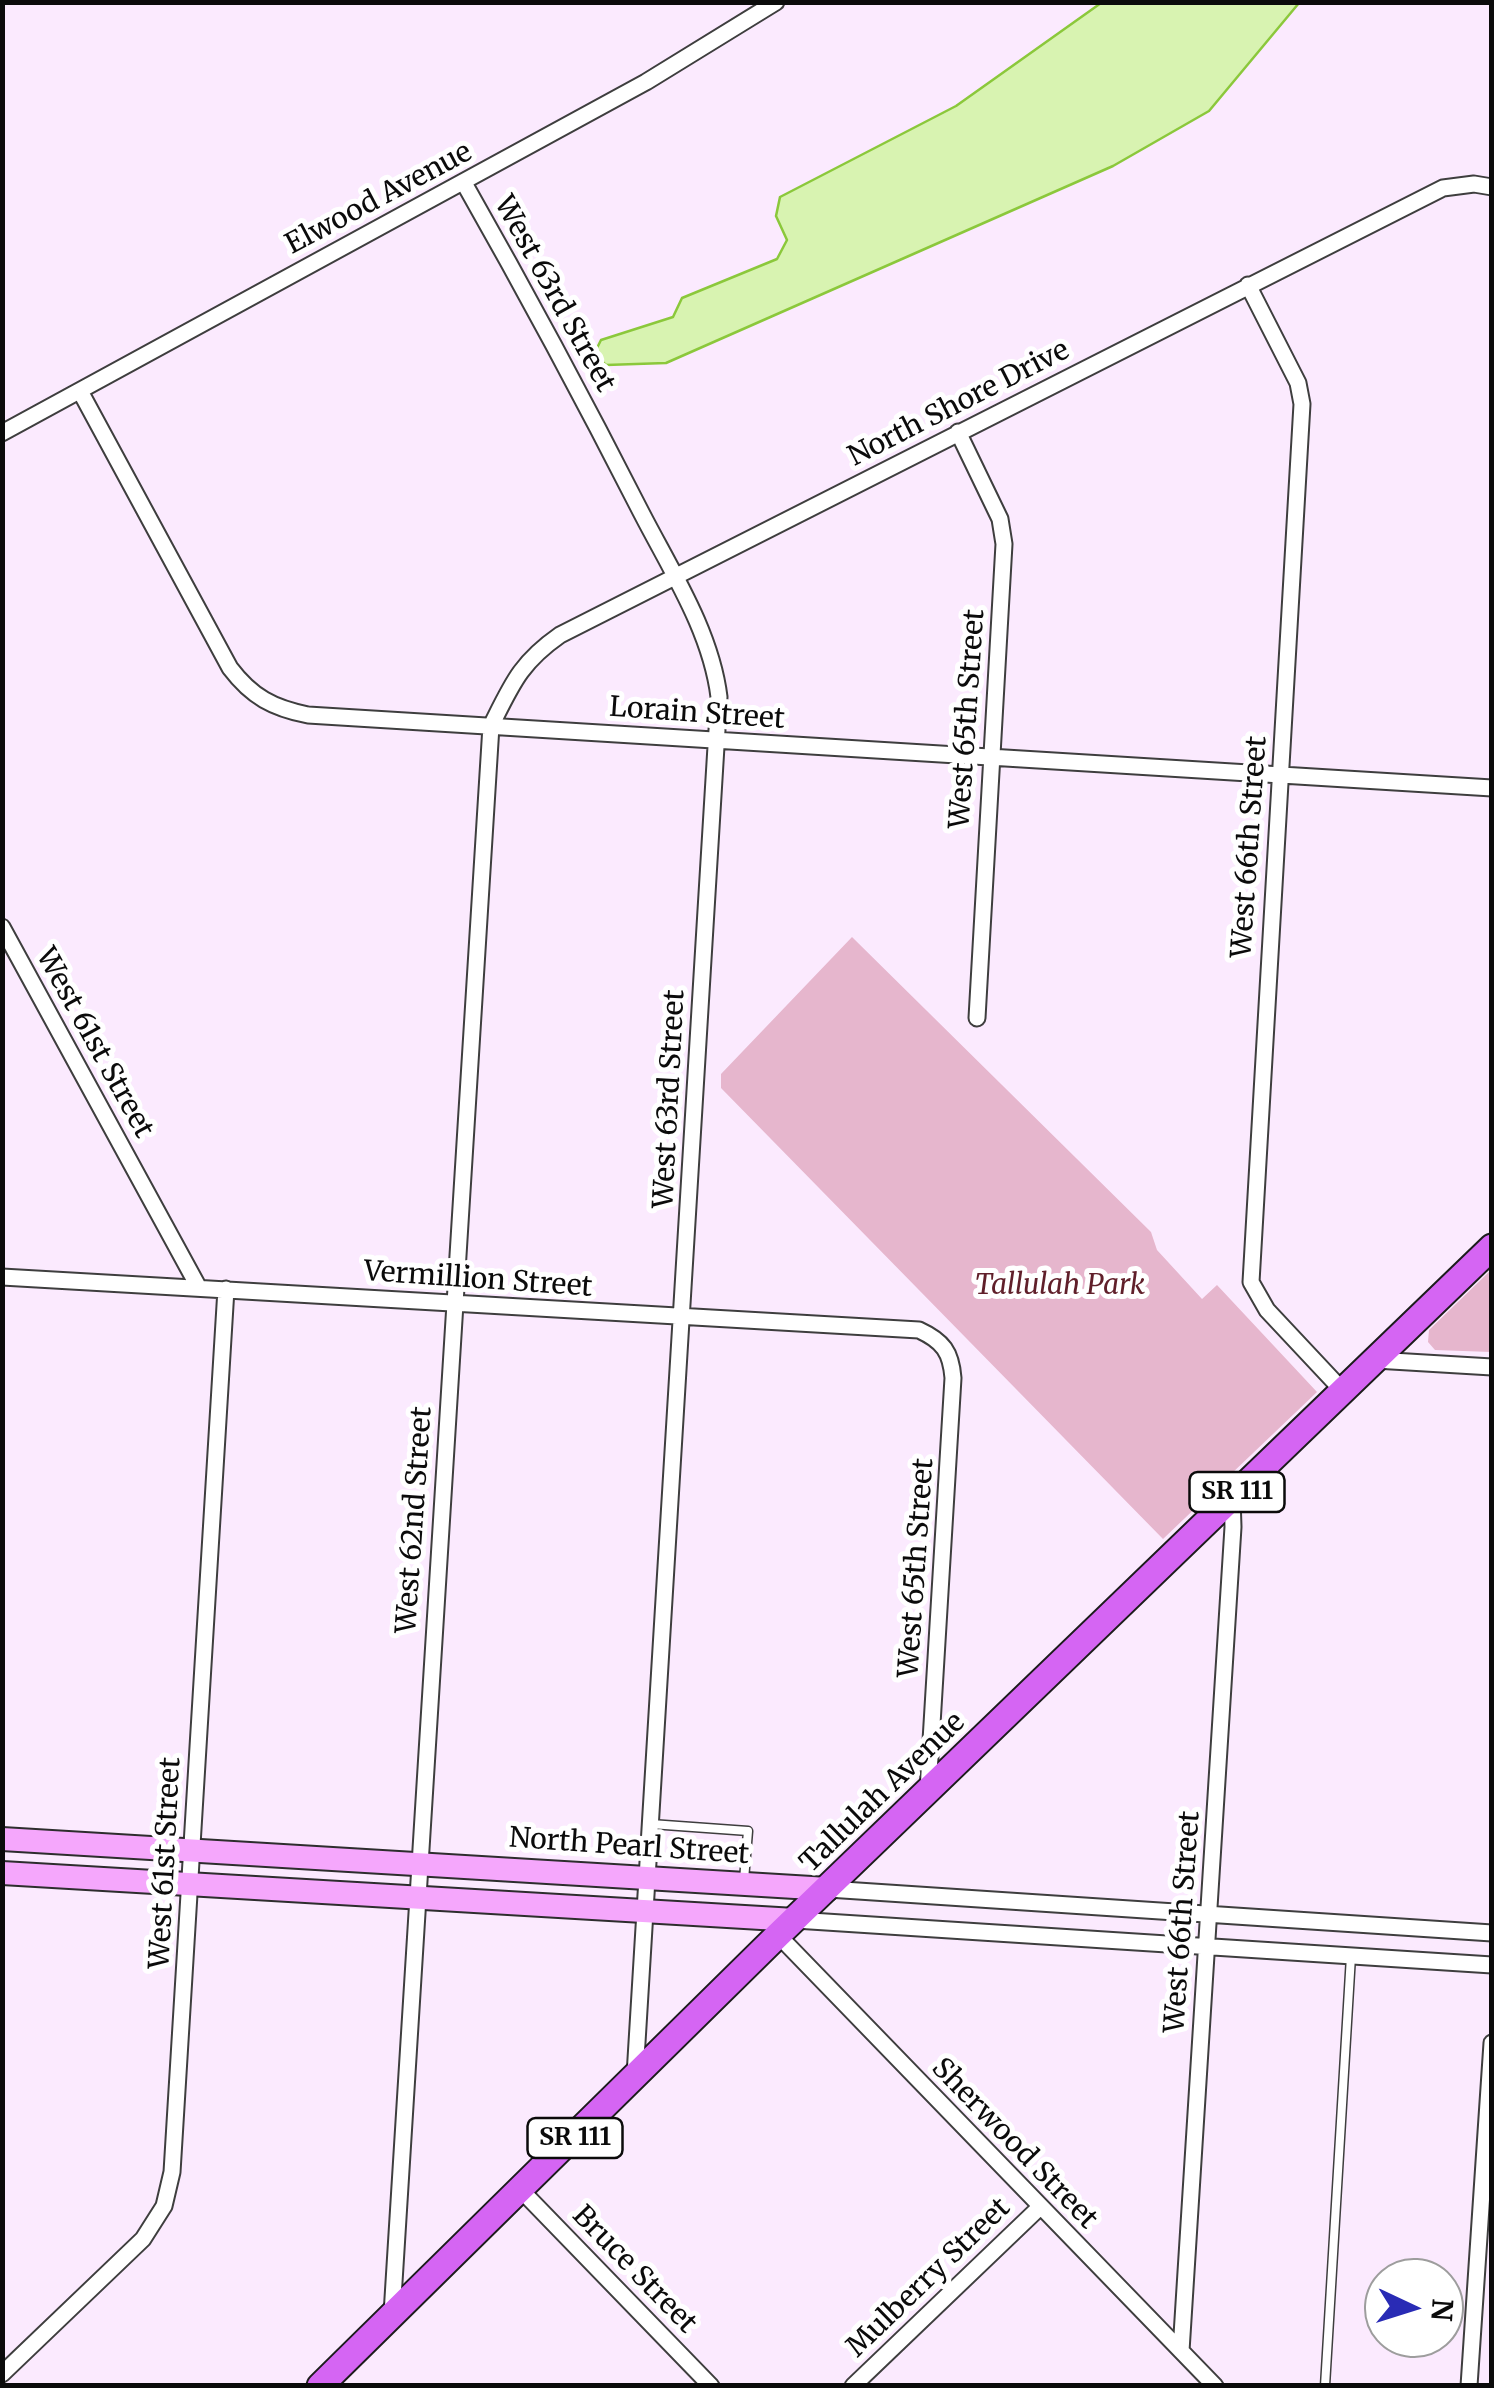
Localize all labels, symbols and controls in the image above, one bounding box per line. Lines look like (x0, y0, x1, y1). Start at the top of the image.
street label: Elwood Avenue (280, 136, 478, 262)
street label: West 63rd Street (486, 190, 622, 398)
street label: North Shore Drive (843, 334, 1075, 474)
street label: West 65th Street (944, 608, 992, 830)
street label: Lorain Street (608, 691, 786, 737)
street label: West 66th Street (1225, 735, 1275, 959)
street label: West 61st Street (28, 942, 160, 1144)
street label: West 63rd Street (647, 989, 693, 1209)
street label: Vermillion Street (363, 1255, 593, 1305)
park label: Tallulah Park (975, 1269, 1145, 1303)
street label: West 62nd Street (390, 1405, 440, 1635)
street label: West 65th Street (893, 1457, 941, 1679)
road number: SR 111 (1190, 1472, 1284, 1512)
street label: Tallulah Avenue (794, 1706, 972, 1880)
street label: West 61st Street (144, 1756, 188, 1970)
street label: West 66th Street (1158, 1810, 1208, 2034)
street label: North Pearl Street (508, 1822, 750, 1872)
street label: Sherwood Street (924, 2052, 1104, 2236)
road number: SR 111 (528, 2118, 622, 2158)
street label: Mulberry Street (840, 2192, 1018, 2364)
street label: Bruce Street (565, 2199, 703, 2341)
north arrow (1364, 2258, 1464, 2358)
text: N (1423, 2298, 1461, 2322)

